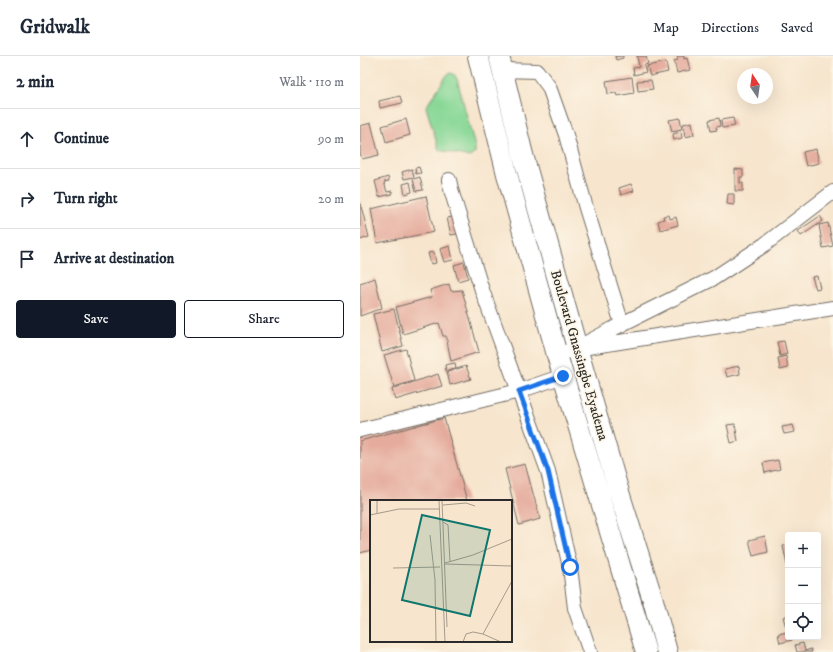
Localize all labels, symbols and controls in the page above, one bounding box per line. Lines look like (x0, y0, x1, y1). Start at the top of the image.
text: Gridwalk (20, 16, 90, 39)
text: Map (653, 19, 679, 37)
text: Directions (701, 19, 759, 37)
text: Saved (781, 19, 813, 37)
north arrow (737, 68, 773, 104)
text: 2 min (16, 71, 54, 93)
text: Walk · 110 m (279, 74, 344, 90)
icon: ahead (16, 128, 38, 150)
text: Continue (54, 129, 109, 148)
text: 90 m (318, 131, 344, 147)
icon: right (16, 188, 38, 210)
text: Turn right (54, 189, 117, 208)
text: 20 m (318, 191, 344, 207)
icon: arrive (16, 248, 38, 270)
text: Arrive at destination (54, 249, 174, 268)
street label: Boulevard Gnassingbe Eyadema (546, 268, 612, 443)
button: Save (16, 300, 176, 338)
button: Share (184, 300, 344, 338)
route end (554, 367, 572, 385)
inset map (370, 500, 512, 642)
map controls (785, 532, 821, 640)
button: + (785, 532, 821, 568)
route start (561, 558, 579, 576)
button: − (785, 568, 821, 604)
button: locate (785, 604, 821, 640)

